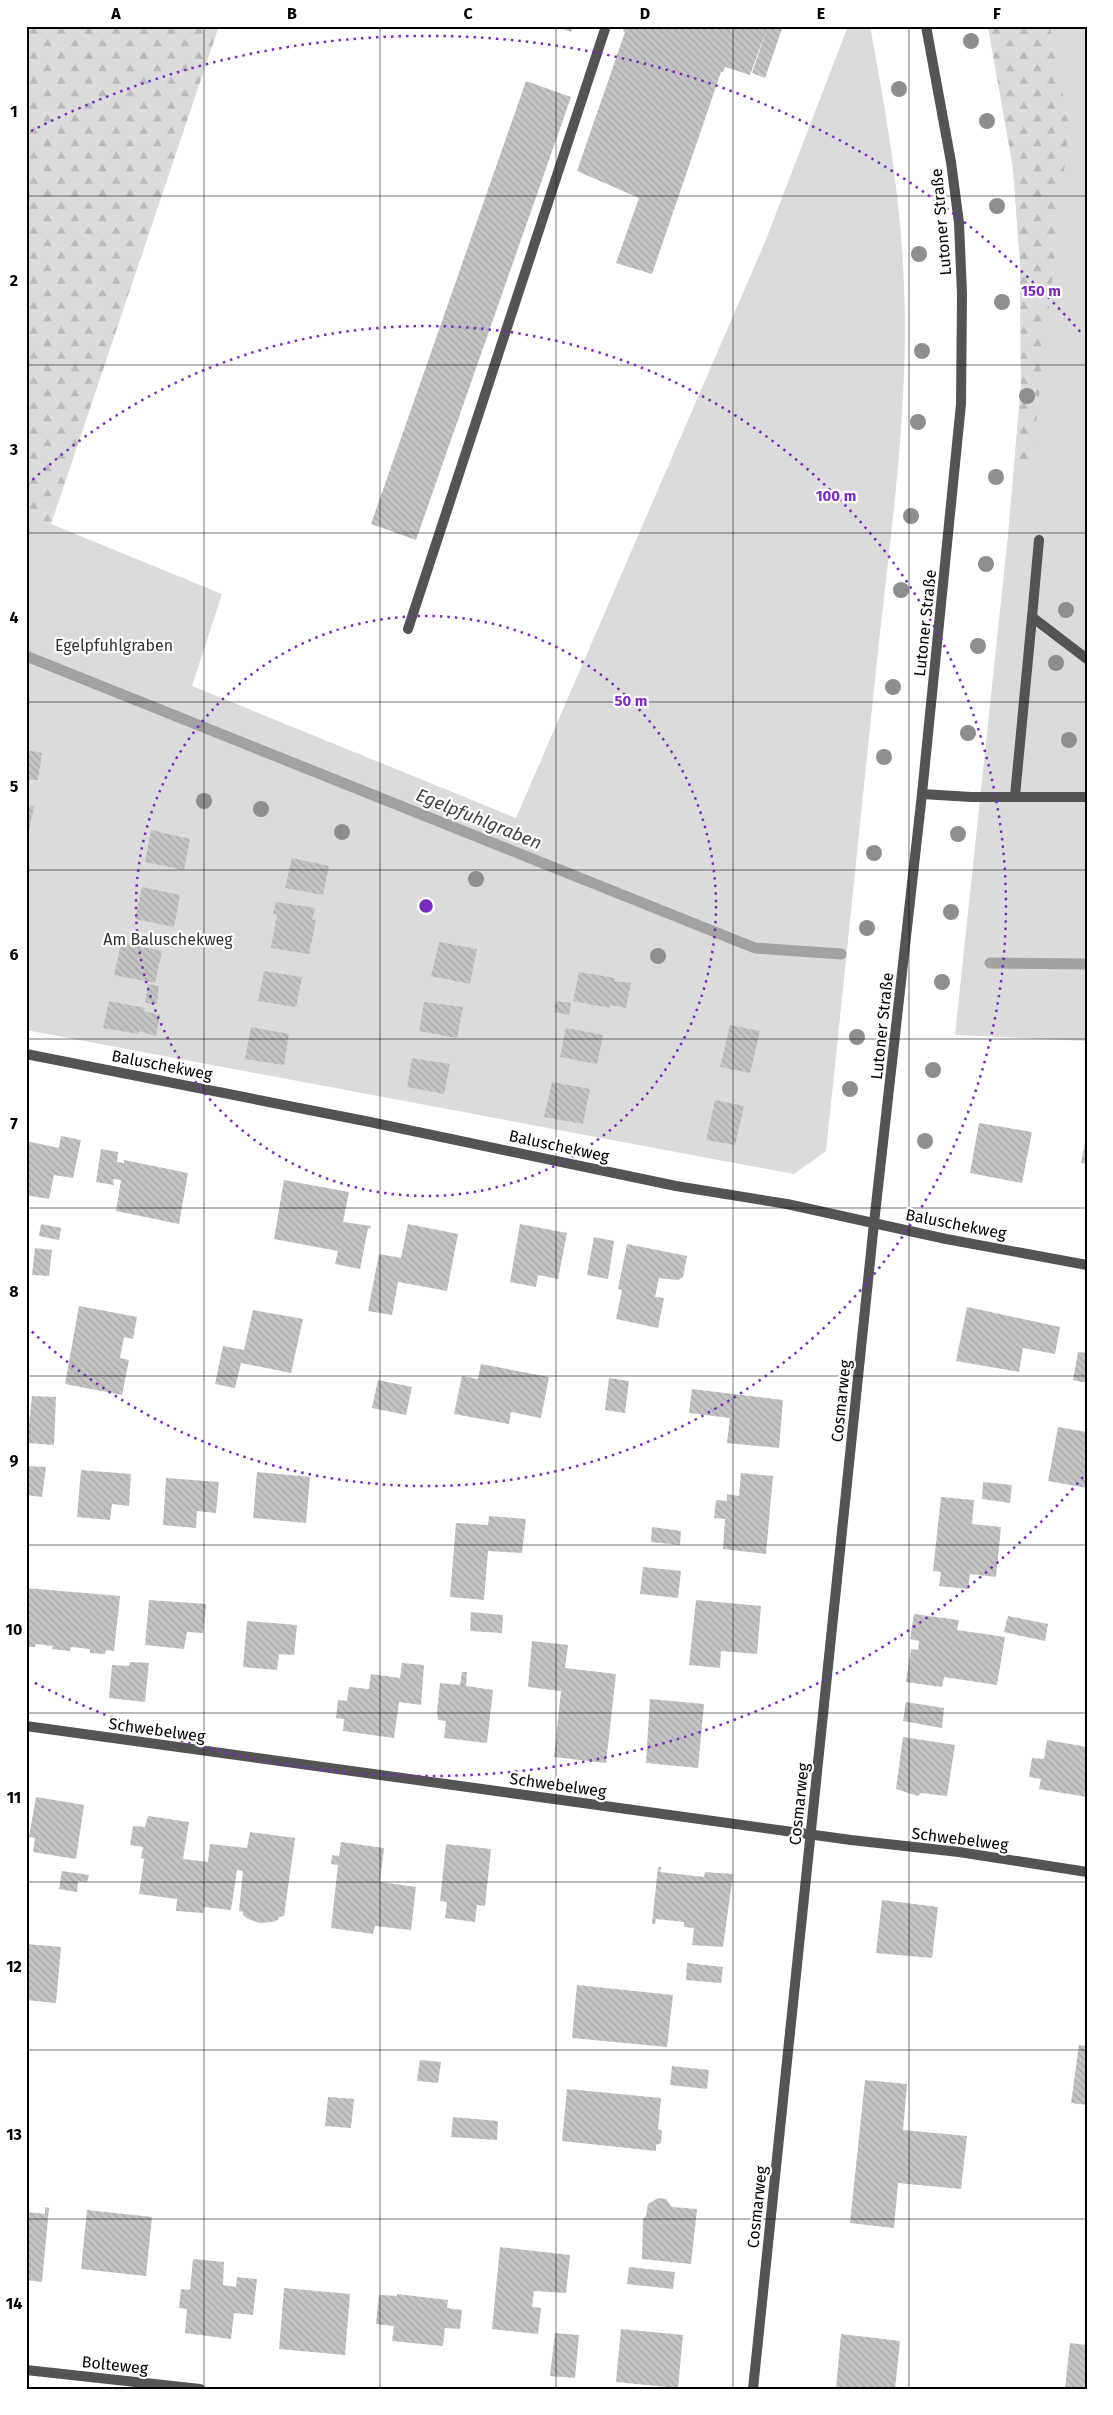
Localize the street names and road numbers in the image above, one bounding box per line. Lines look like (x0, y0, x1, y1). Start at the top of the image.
street label: Lutoner Straße (927, 168, 955, 276)
street label: Lutoner Straße (910, 569, 940, 677)
street label: Lutoner Straße (867, 972, 897, 1080)
street label: Baluschekweg (110, 1046, 215, 1084)
street label: Baluschekweg (507, 1126, 612, 1166)
street label: Baluschekweg (904, 1205, 1009, 1243)
street label: Cosmarweg (827, 1358, 855, 1443)
street label: Schwebelweg (107, 1714, 207, 1746)
street label: Cosmarweg (785, 1761, 813, 1846)
street label: Schwebelweg (508, 1769, 608, 1801)
street label: Schwebelweg (911, 1824, 1010, 1854)
street label: Cosmarweg (743, 2164, 771, 2249)
street label: Bolteweg (81, 2352, 150, 2378)

